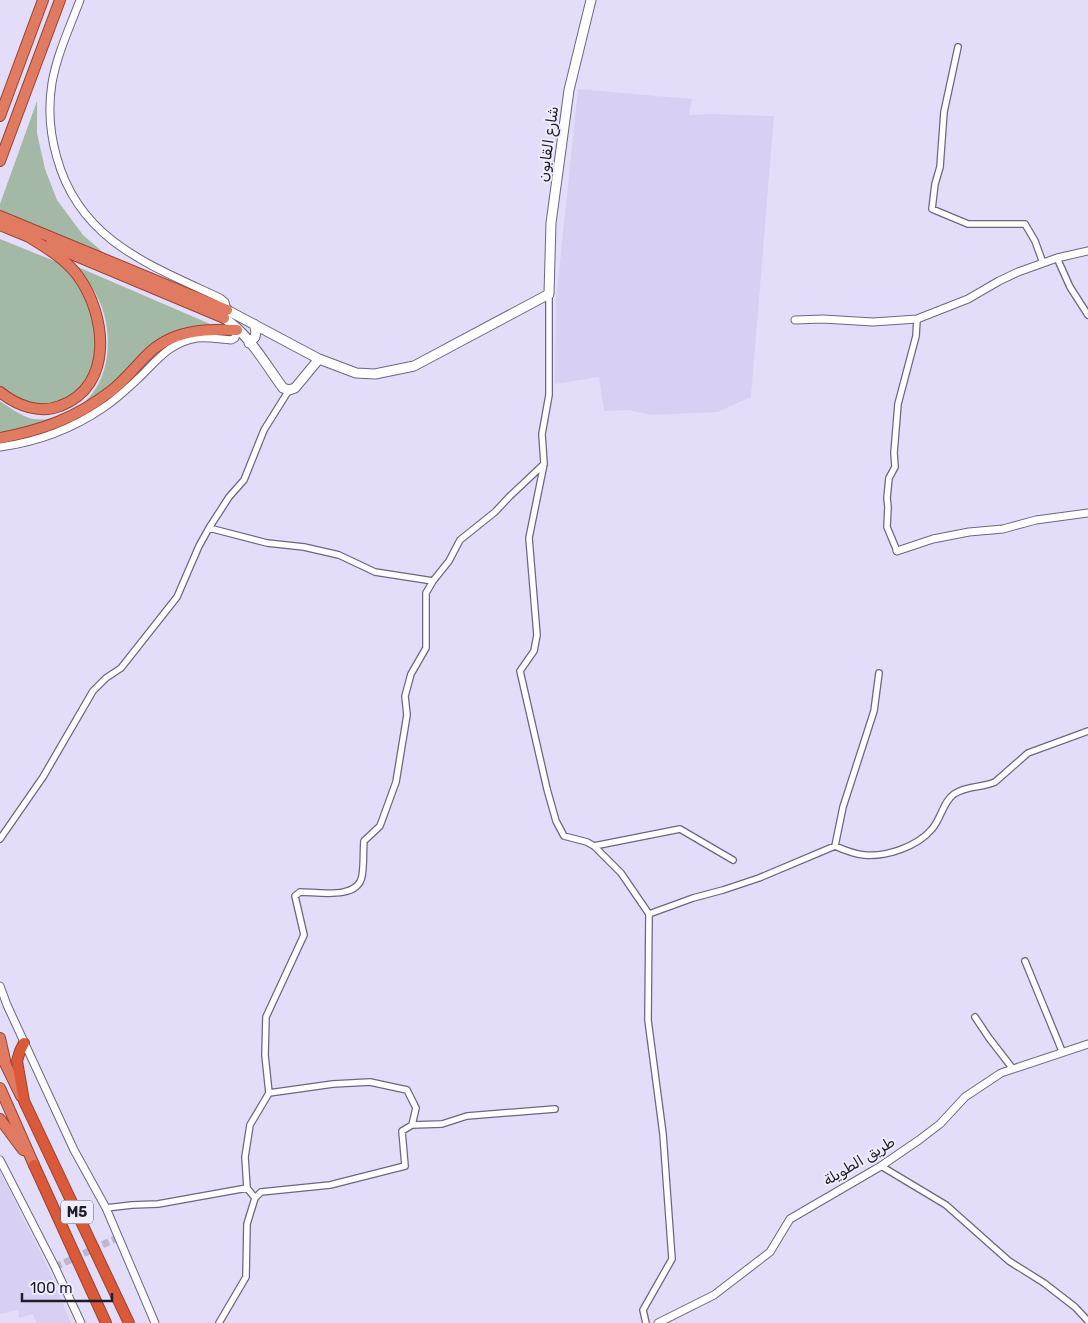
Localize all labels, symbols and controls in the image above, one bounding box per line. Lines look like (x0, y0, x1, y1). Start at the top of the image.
street label: شارع القابون (534, 105, 564, 183)
street label: طريق الطويلة (820, 1133, 898, 1189)
road number: M5 (61, 1200, 93, 1224)
scale bar (22, 1270, 112, 1302)
text: 100 m (30, 1279, 72, 1297)

